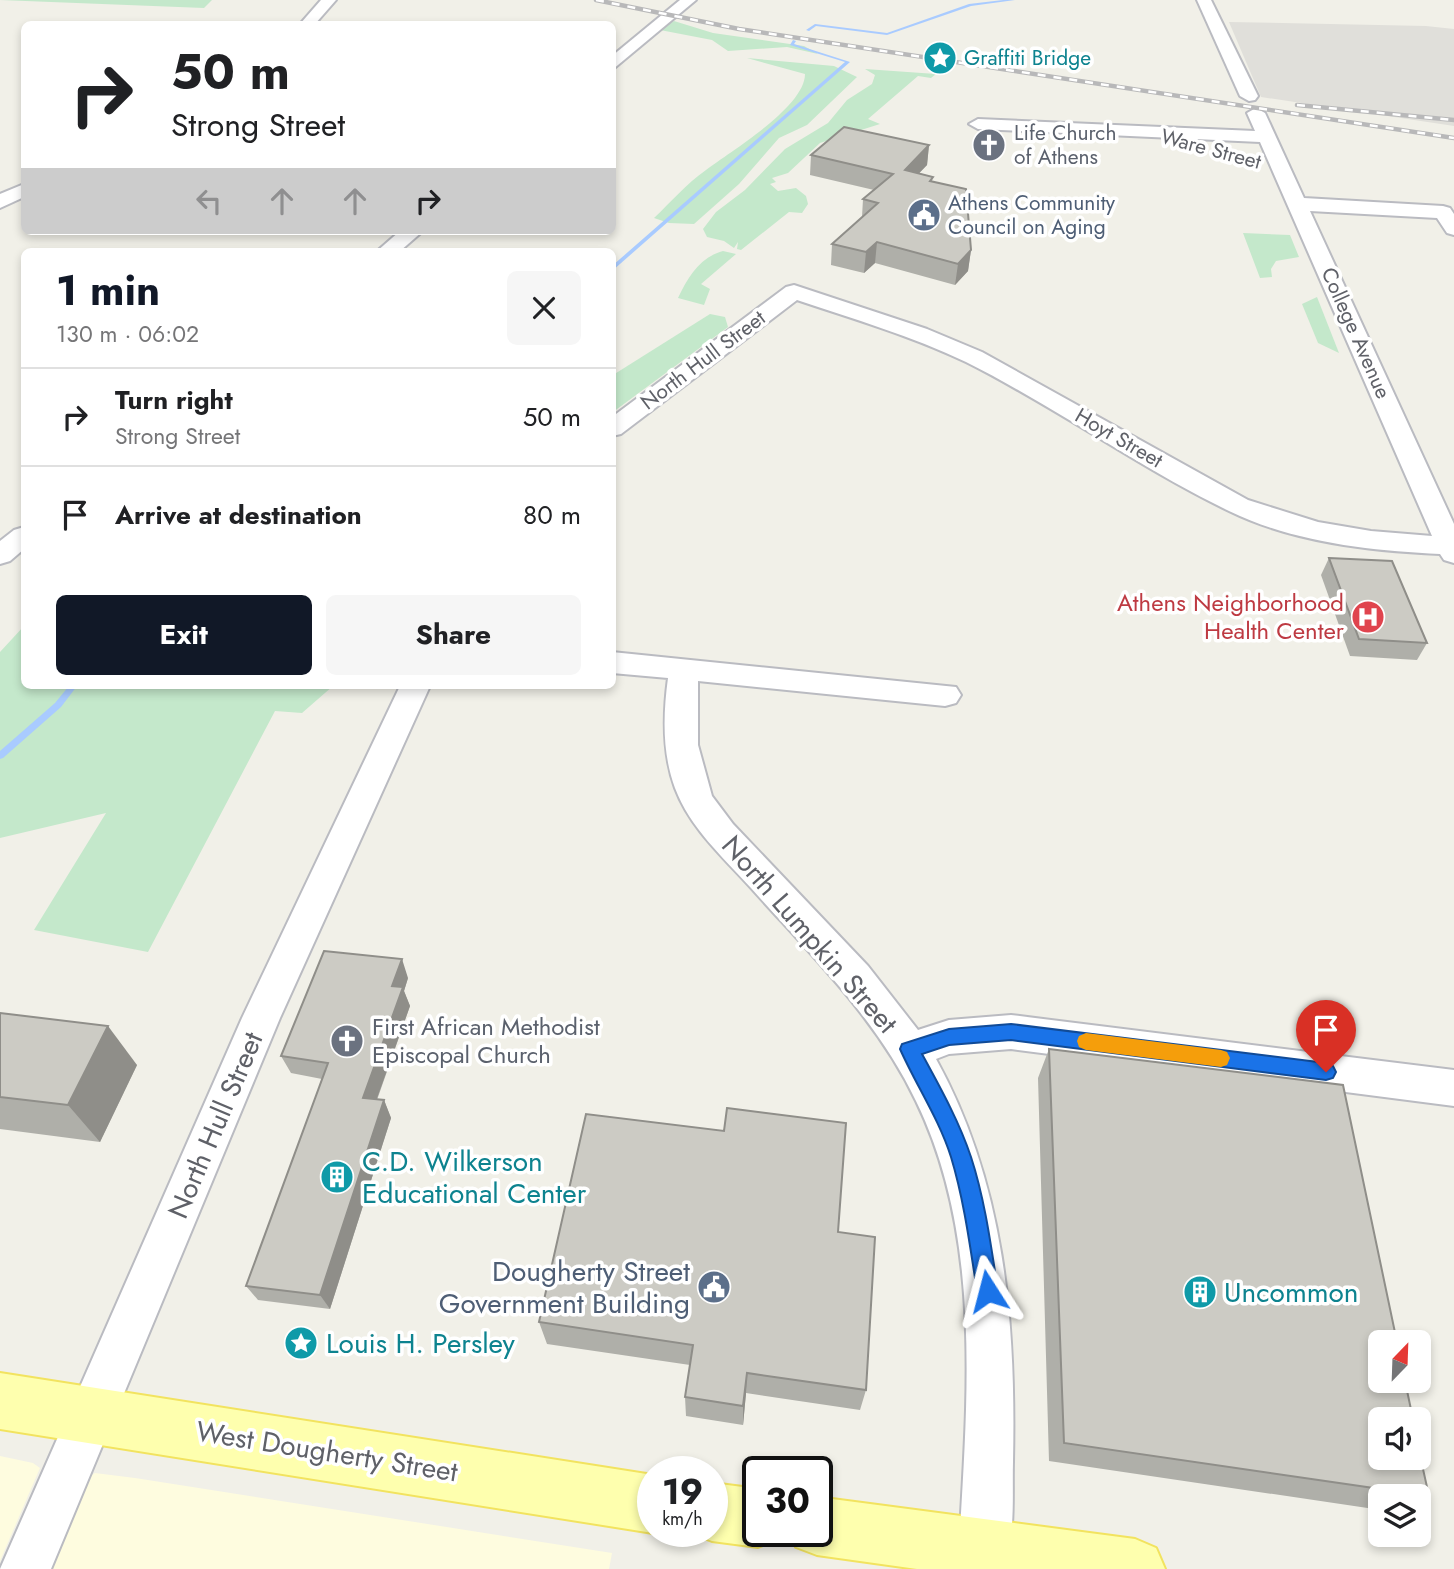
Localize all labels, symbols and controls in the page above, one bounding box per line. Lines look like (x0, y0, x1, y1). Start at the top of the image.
text: 50 m (171, 37, 290, 107)
place icon: Graffiti Bridge (921, 39, 959, 77)
place label: Graffiti Bridge (964, 43, 1091, 73)
icon: right (56, 49, 147, 140)
text: Strong Street (171, 102, 345, 148)
place label: Life Church of Athens (1014, 118, 1116, 172)
street label: Ware Street (1157, 121, 1265, 177)
church icon: Life Church of Athens (970, 126, 1008, 164)
icon: left (190, 182, 228, 220)
icon: ahead (263, 182, 301, 220)
icon: ahead (336, 182, 374, 220)
icon: right (409, 182, 447, 220)
place label: Athens Community Council on Aging (948, 188, 1116, 242)
public building icon: Athens Community Council on Aging (905, 196, 943, 234)
text: 1 min (56, 260, 160, 321)
street label: College Avenue (1314, 263, 1398, 404)
button: close (507, 271, 581, 345)
street label: North Hull Street (634, 303, 772, 417)
text: 130 m · 06:02 (56, 317, 199, 351)
text: Turn right (115, 381, 233, 419)
icon: right (56, 398, 94, 436)
text: 50 m (523, 398, 581, 436)
street label: Hoyt Street (1070, 401, 1168, 475)
text: Strong Street (115, 419, 240, 453)
icon: arrive (56, 496, 94, 534)
text: Arrive at destination (115, 496, 362, 534)
text: 80 m (523, 496, 581, 534)
place label: Athens Neighborhood Health Center (1117, 585, 1345, 648)
button: Exit (56, 595, 312, 675)
button: Share (326, 595, 581, 675)
hospital icon: Athens Neighborhood Health Center (1349, 598, 1387, 636)
street label: North Lumpkin Street (712, 826, 907, 1042)
pin (1296, 1000, 1356, 1072)
place label: First African Methodist Episcopal Church (372, 1009, 600, 1072)
icon: arrive (1307, 1011, 1345, 1049)
church icon: First African Methodist Episcopal Church (328, 1022, 366, 1060)
street label: North Hull Street (158, 1025, 273, 1225)
place label: C.D. Wilkerson Educational Center (362, 1141, 587, 1214)
building icon: C.D. Wilkerson Educational Center (318, 1158, 356, 1196)
place label: Dougherty Street Government Building (439, 1251, 690, 1324)
position arrow (951, 1254, 1025, 1328)
public building icon: Dougherty Street Government Building (695, 1268, 733, 1306)
place label: Uncommon (1224, 1272, 1359, 1313)
building icon: Uncommon (1181, 1273, 1219, 1311)
place label: Louis H. Persley (326, 1323, 516, 1364)
place icon: Louis H. Persley (282, 1324, 320, 1362)
north arrow (1368, 1330, 1432, 1393)
map controls (1368, 1330, 1431, 1547)
button: sound (1368, 1407, 1431, 1470)
street label: West Dougherty Street (193, 1411, 461, 1492)
speed limit sign: 30 (742, 1456, 833, 1547)
text: 19 (662, 1467, 703, 1517)
button: layers (1368, 1484, 1431, 1547)
text: km/h (662, 1506, 703, 1532)

